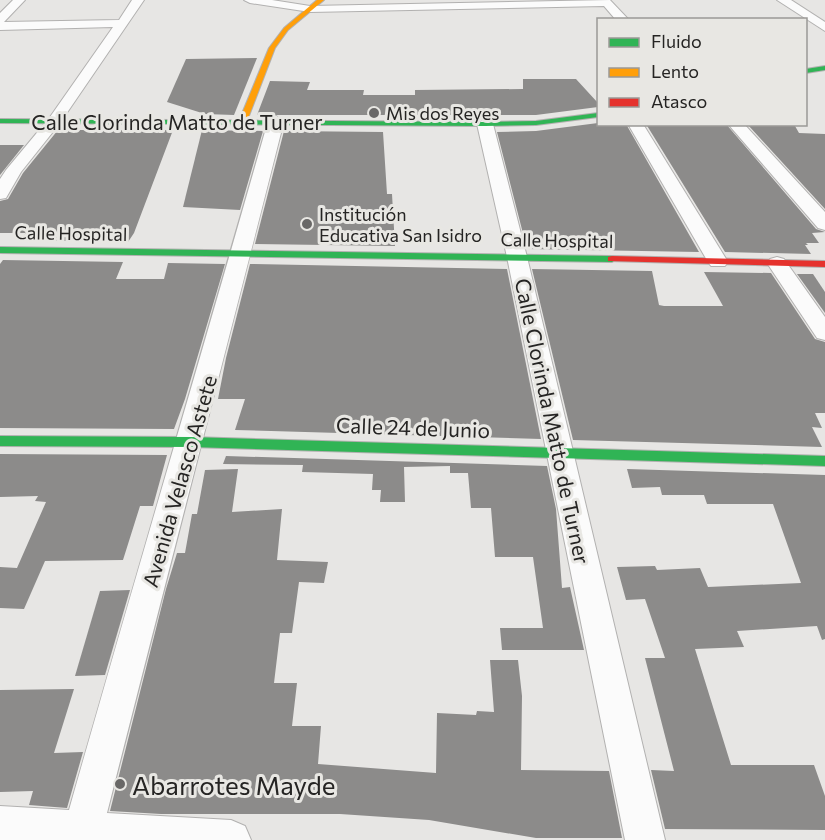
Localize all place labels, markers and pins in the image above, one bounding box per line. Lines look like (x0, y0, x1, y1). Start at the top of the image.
place label: Mis dos Reyes (386, 102, 500, 124)
marker: Mis dos Reyes (367, 106, 381, 120)
place label: Institución Educativa San Isidro (319, 203, 482, 246)
marker: Institución Educativa San Isidro (300, 217, 314, 231)
place label: Abarrotes Mayde (132, 769, 335, 800)
marker: Abarrotes Mayde (113, 777, 127, 791)

